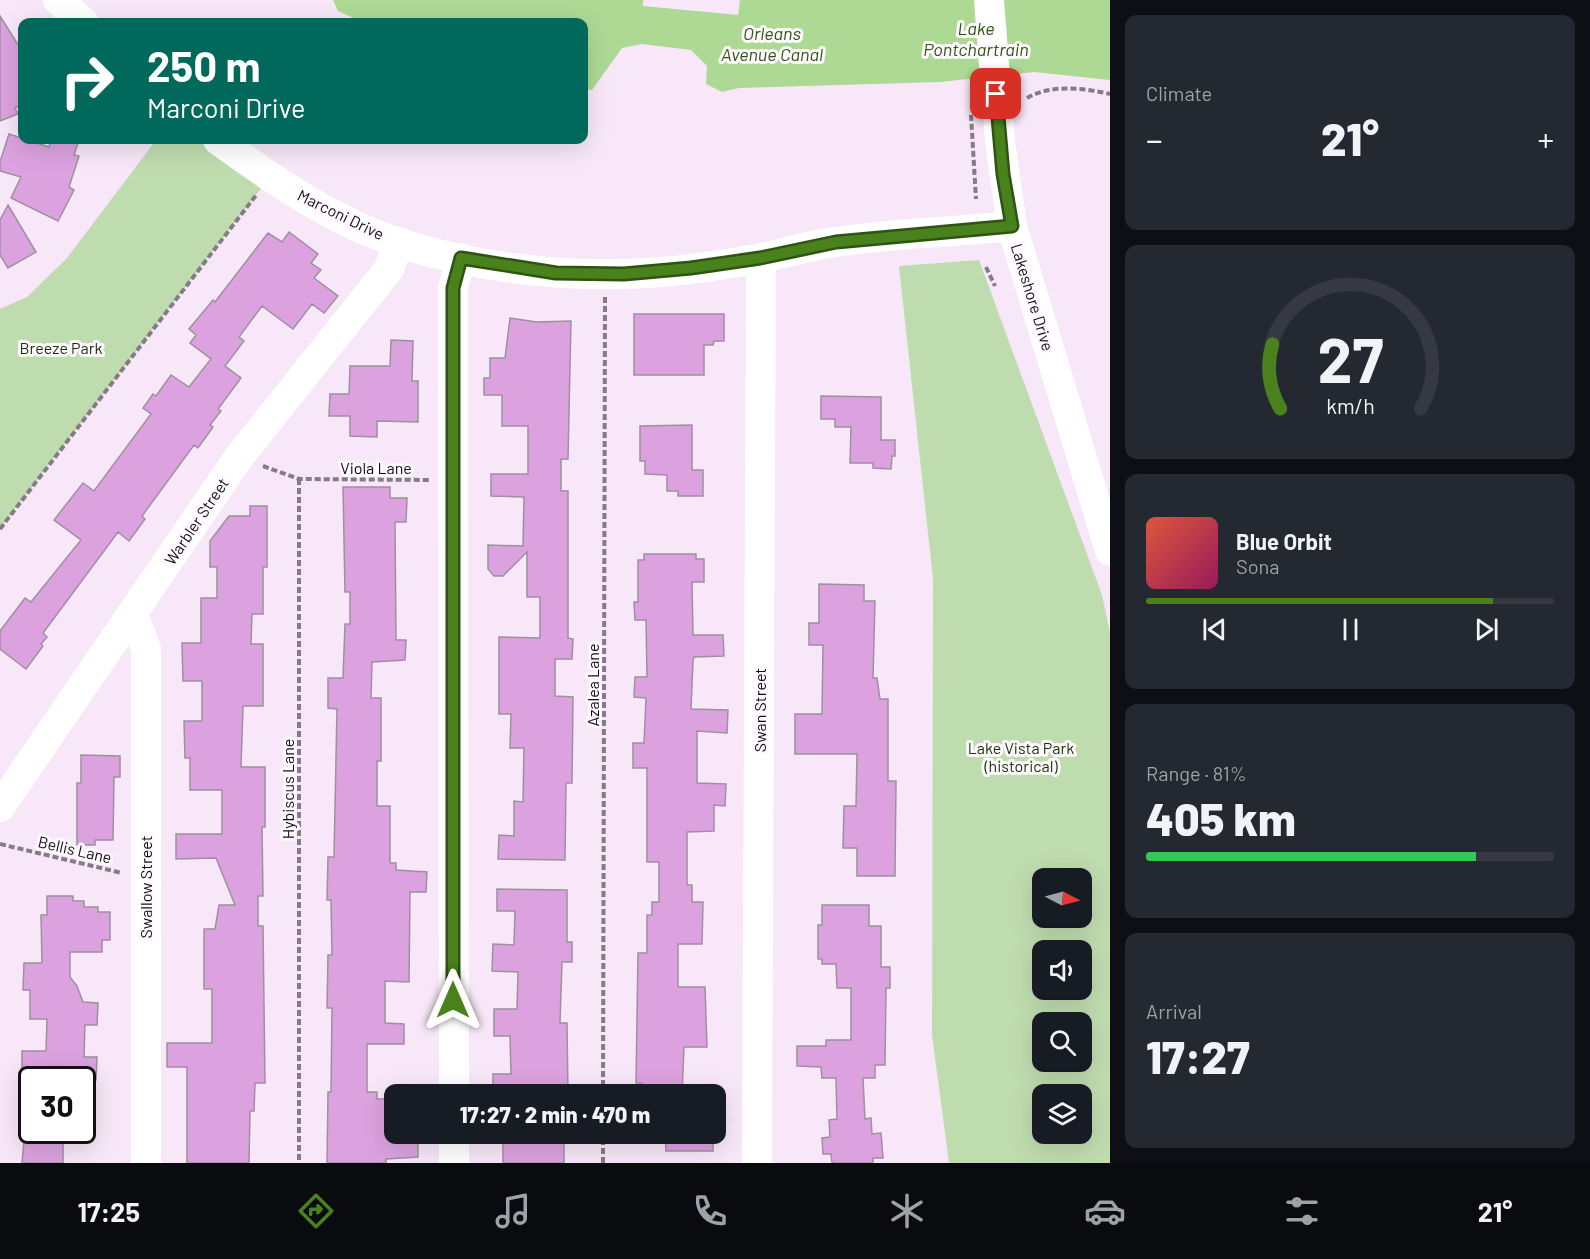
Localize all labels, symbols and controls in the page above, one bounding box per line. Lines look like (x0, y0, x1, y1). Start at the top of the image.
water label: Lake Pontchartrain (923, 17, 1029, 60)
water label: Orleans Avenue Canal (721, 22, 823, 65)
text: 250 m (147, 40, 261, 90)
icon: right (48, 42, 126, 120)
pin (970, 68, 1021, 119)
icon: arrive (979, 77, 1012, 110)
text: Climate (1146, 81, 1212, 105)
text: Marconi Drive (147, 91, 305, 123)
text: 21° (1321, 111, 1379, 165)
text: − (1146, 119, 1163, 159)
text: + (1537, 119, 1554, 159)
street label: Marconi Drive (295, 185, 387, 243)
street label: Lakeshore Drive (1008, 241, 1058, 353)
text: 27 (1317, 321, 1383, 395)
park label: Breeze Park (19, 338, 103, 357)
text: km/h (1326, 393, 1374, 418)
street label: Viola Lane (340, 458, 412, 477)
street label: Warbler Street (160, 474, 232, 568)
text: Blue Orbit (1236, 528, 1332, 554)
text: Sona (1236, 554, 1280, 578)
icon: previous (1198, 613, 1231, 646)
icon: pause (1334, 613, 1367, 646)
icon: next (1470, 613, 1503, 646)
street label: Azalea Lane (583, 644, 602, 726)
street label: Swan Street (750, 668, 769, 752)
park label: Lake Vista Park (historical) (968, 738, 1074, 775)
street label: Hybiscus Lane (278, 739, 297, 839)
text: Range · 81% (1146, 761, 1247, 785)
text: 405 km (1146, 791, 1296, 845)
street label: Bellis Lane (36, 831, 114, 867)
street label: Swallow Street (136, 835, 155, 939)
north arrow (1032, 868, 1092, 928)
map controls (1032, 868, 1092, 1144)
button: sound (1032, 940, 1092, 1000)
position arrow (421, 968, 485, 1032)
text: Arrival (1146, 999, 1202, 1023)
button: search (1032, 1012, 1092, 1072)
text: 17:27 (1146, 1029, 1250, 1083)
speed limit sign: 30 (18, 1066, 96, 1144)
button: layers (1032, 1084, 1092, 1144)
text: 17:27 · 2 min · 470 m (460, 1101, 650, 1127)
icon: directions (295, 1190, 337, 1232)
icon: music (492, 1190, 534, 1232)
icon: phone (689, 1190, 731, 1232)
icon: climate (886, 1190, 928, 1232)
icon: car (1084, 1190, 1126, 1232)
icon: filters (1281, 1190, 1323, 1232)
text: 17:25 (78, 1195, 140, 1227)
text: 21° (1478, 1195, 1512, 1227)

